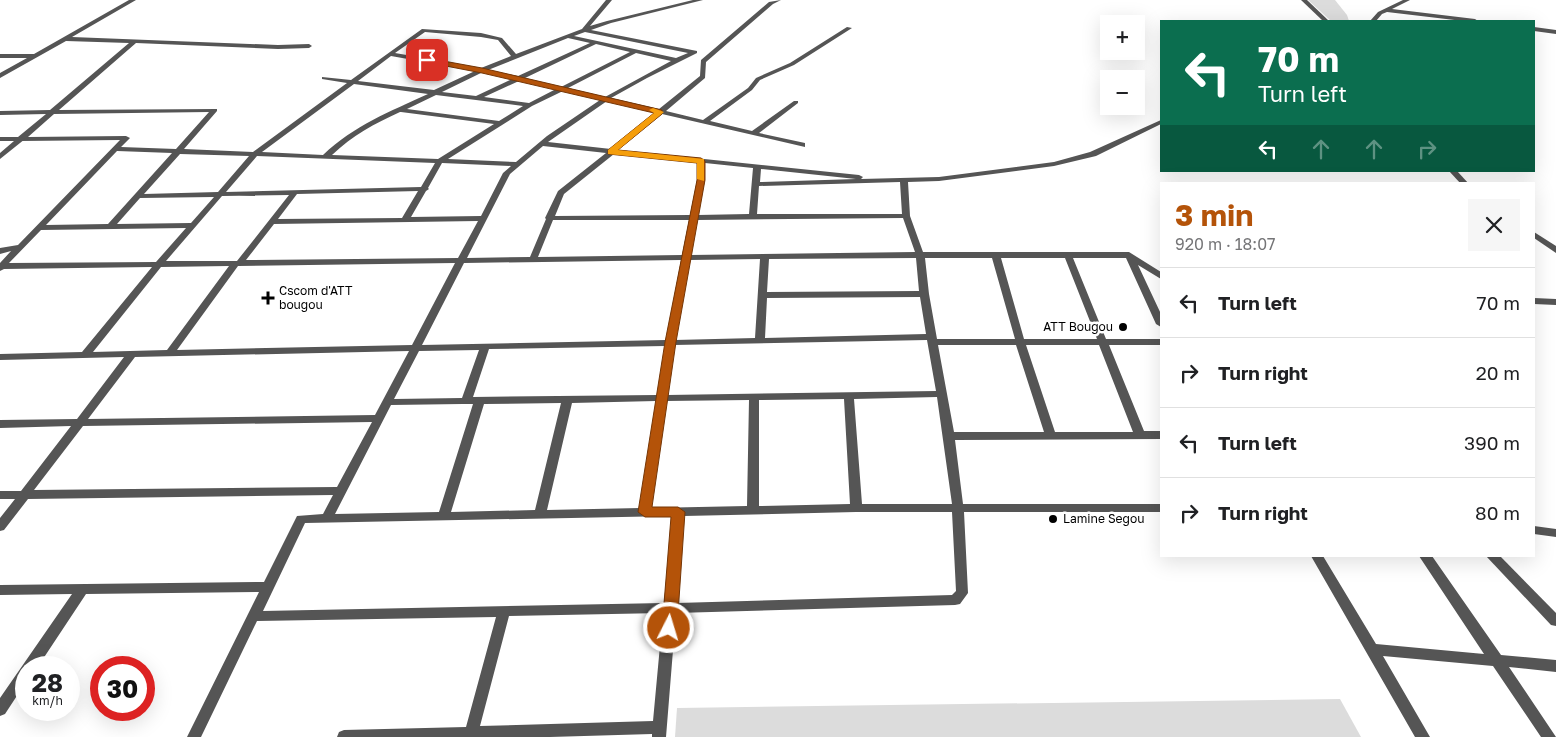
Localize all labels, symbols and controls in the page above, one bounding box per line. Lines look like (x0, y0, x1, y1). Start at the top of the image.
map controls (1100, 15, 1145, 115)
button: + (1100, 15, 1145, 60)
text: 70 m (1258, 38, 1339, 80)
pin (406, 39, 448, 81)
icon: left (1175, 40, 1240, 105)
icon: arrive (413, 46, 441, 74)
button: − (1100, 70, 1145, 115)
text: Turn left (1258, 80, 1347, 107)
icon: left (1254, 135, 1282, 163)
icon: ahead (1307, 135, 1335, 163)
icon: ahead (1360, 135, 1388, 163)
icon: right (1413, 135, 1441, 163)
text: 3 min (1175, 197, 1253, 233)
button: close (1468, 199, 1520, 251)
text: 920 m · 18:07 (1175, 234, 1276, 254)
place label: Cscom d'ATT bougou (279, 283, 353, 312)
icon: left (1175, 289, 1203, 317)
marker: Cscom d'ATT bougou (261, 291, 275, 305)
text: Turn left (1218, 291, 1297, 314)
text: 70 m (1477, 291, 1520, 314)
place label: ATT Bougou (1043, 319, 1113, 334)
marker: ATT Bougou (1117, 321, 1129, 333)
icon: right (1175, 359, 1203, 387)
text: Turn right (1218, 361, 1308, 384)
text: 20 m (1476, 361, 1520, 384)
icon: left (1175, 429, 1203, 457)
text: Turn left (1218, 431, 1297, 454)
text: 390 m (1464, 431, 1520, 454)
icon: right (1175, 499, 1203, 527)
text: Turn right (1218, 501, 1308, 524)
text: 80 m (1475, 501, 1520, 524)
place label: Lamine Segou (1063, 511, 1144, 526)
marker: Lamine Segou (1047, 513, 1059, 525)
position arrow (642, 601, 694, 653)
speed limit sign: 30 (90, 656, 155, 721)
text: 28 (32, 667, 63, 698)
text: km/h (32, 693, 63, 708)

